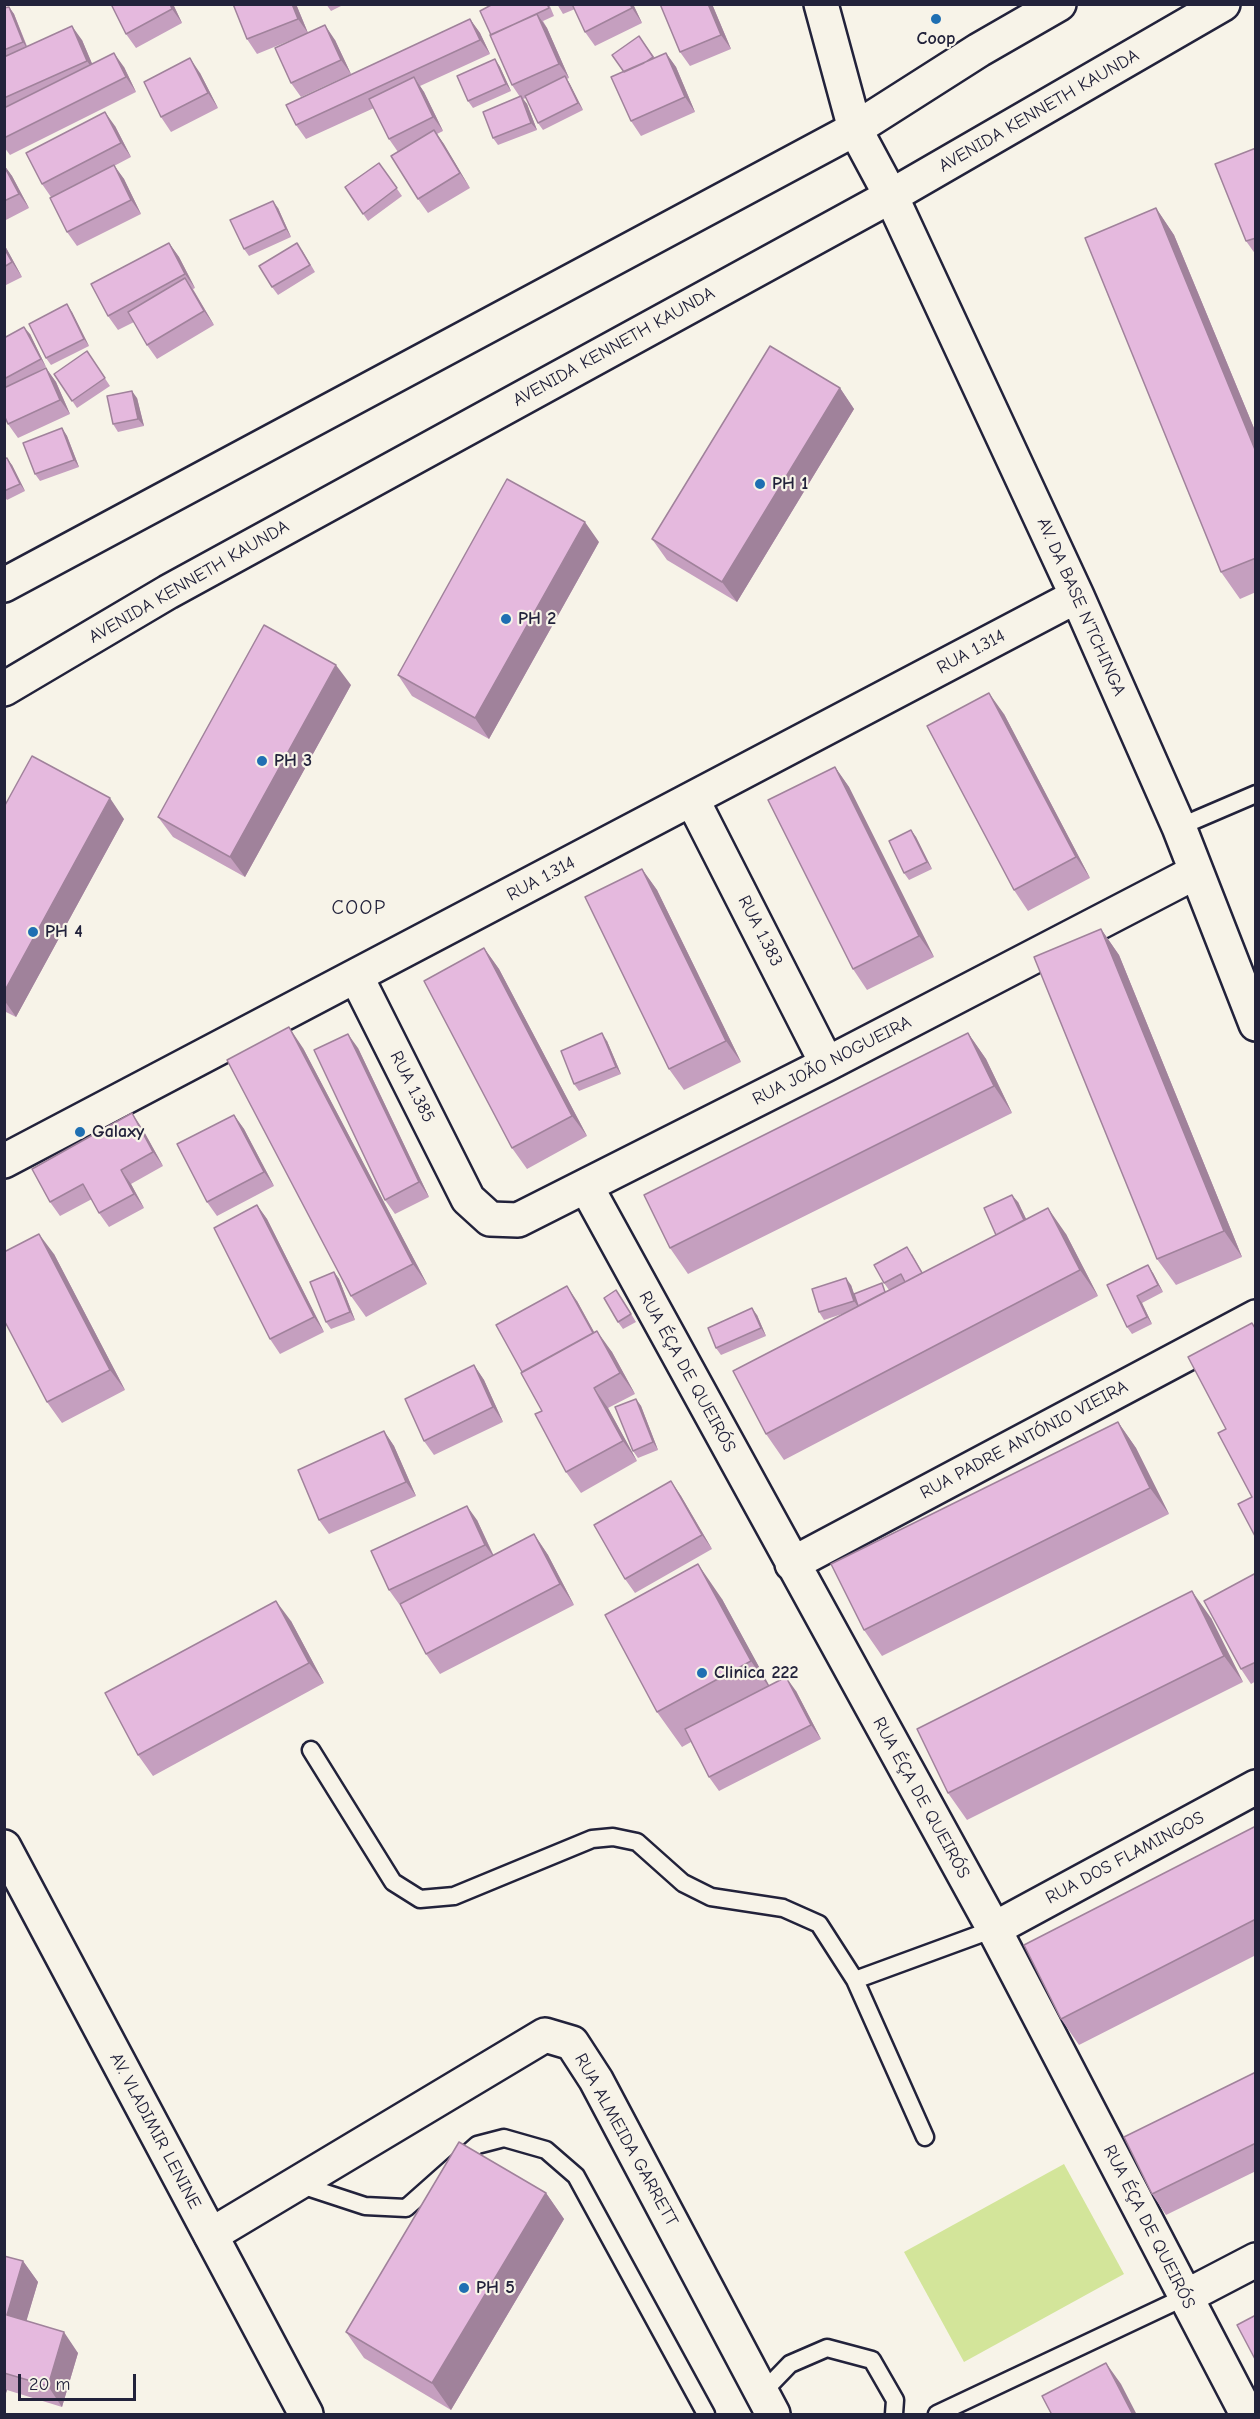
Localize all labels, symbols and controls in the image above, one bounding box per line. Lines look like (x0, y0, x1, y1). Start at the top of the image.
marker: Coop (929, 12, 943, 26)
place label: Coop (917, 28, 955, 50)
street label: AVENIDA KENNETH KAUNDA (935, 45, 1143, 177)
street label: AVENIDA KENNETH KAUNDA (509, 282, 719, 412)
place label: PH 1 (772, 473, 808, 495)
marker: PH 1 (753, 477, 767, 491)
street label: AV. DA BASE N'TCHINGA (1032, 515, 1130, 699)
street label: AVENIDA KENNETH KAUNDA (85, 516, 293, 648)
place label: PH 2 (518, 608, 556, 630)
marker: PH 2 (499, 612, 513, 626)
street label: RUA 1.314 (933, 625, 1009, 679)
place label: PH 3 (274, 750, 312, 772)
marker: PH 3 (255, 754, 269, 768)
street label: RUA 1.314 (503, 852, 579, 906)
street label: RUA 1.383 (733, 892, 787, 970)
district label: COOP (331, 896, 387, 920)
place label: PH 4 (45, 921, 83, 943)
marker: PH 4 (26, 925, 40, 939)
street label: RUA JOÃO NOGUEIRA (749, 1012, 915, 1110)
street label: RUA 1.385 (385, 1048, 439, 1126)
place label: Galaxy (92, 1121, 144, 1143)
marker: Galaxy (73, 1125, 87, 1139)
street label: RUA ÉÇA DE QUEIRÓS (634, 1288, 740, 1456)
street label: RUA PADRE ANTÓNIO VIEIRA (916, 1376, 1132, 1504)
place label: Clinica 222 (714, 1662, 798, 1684)
marker: Clinica 222 (695, 1666, 709, 1680)
street label: RUA ÉÇA DE QUEIRÓS (868, 1714, 974, 1882)
street label: RUA DOS FLAMINGOS (1042, 1807, 1208, 1909)
street label: AV. VLADIMIR LENINE (105, 2049, 205, 2213)
street label: RUA ALMEIDA GARRETT (569, 2050, 683, 2230)
street label: RUA ÉÇA DE QUEIRÓS (1098, 2141, 1200, 2313)
place label: PH 5 (476, 2277, 515, 2299)
marker: PH 5 (457, 2281, 471, 2295)
scale bar (21, 2362, 140, 2400)
text: 20 m (29, 2374, 70, 2395)

